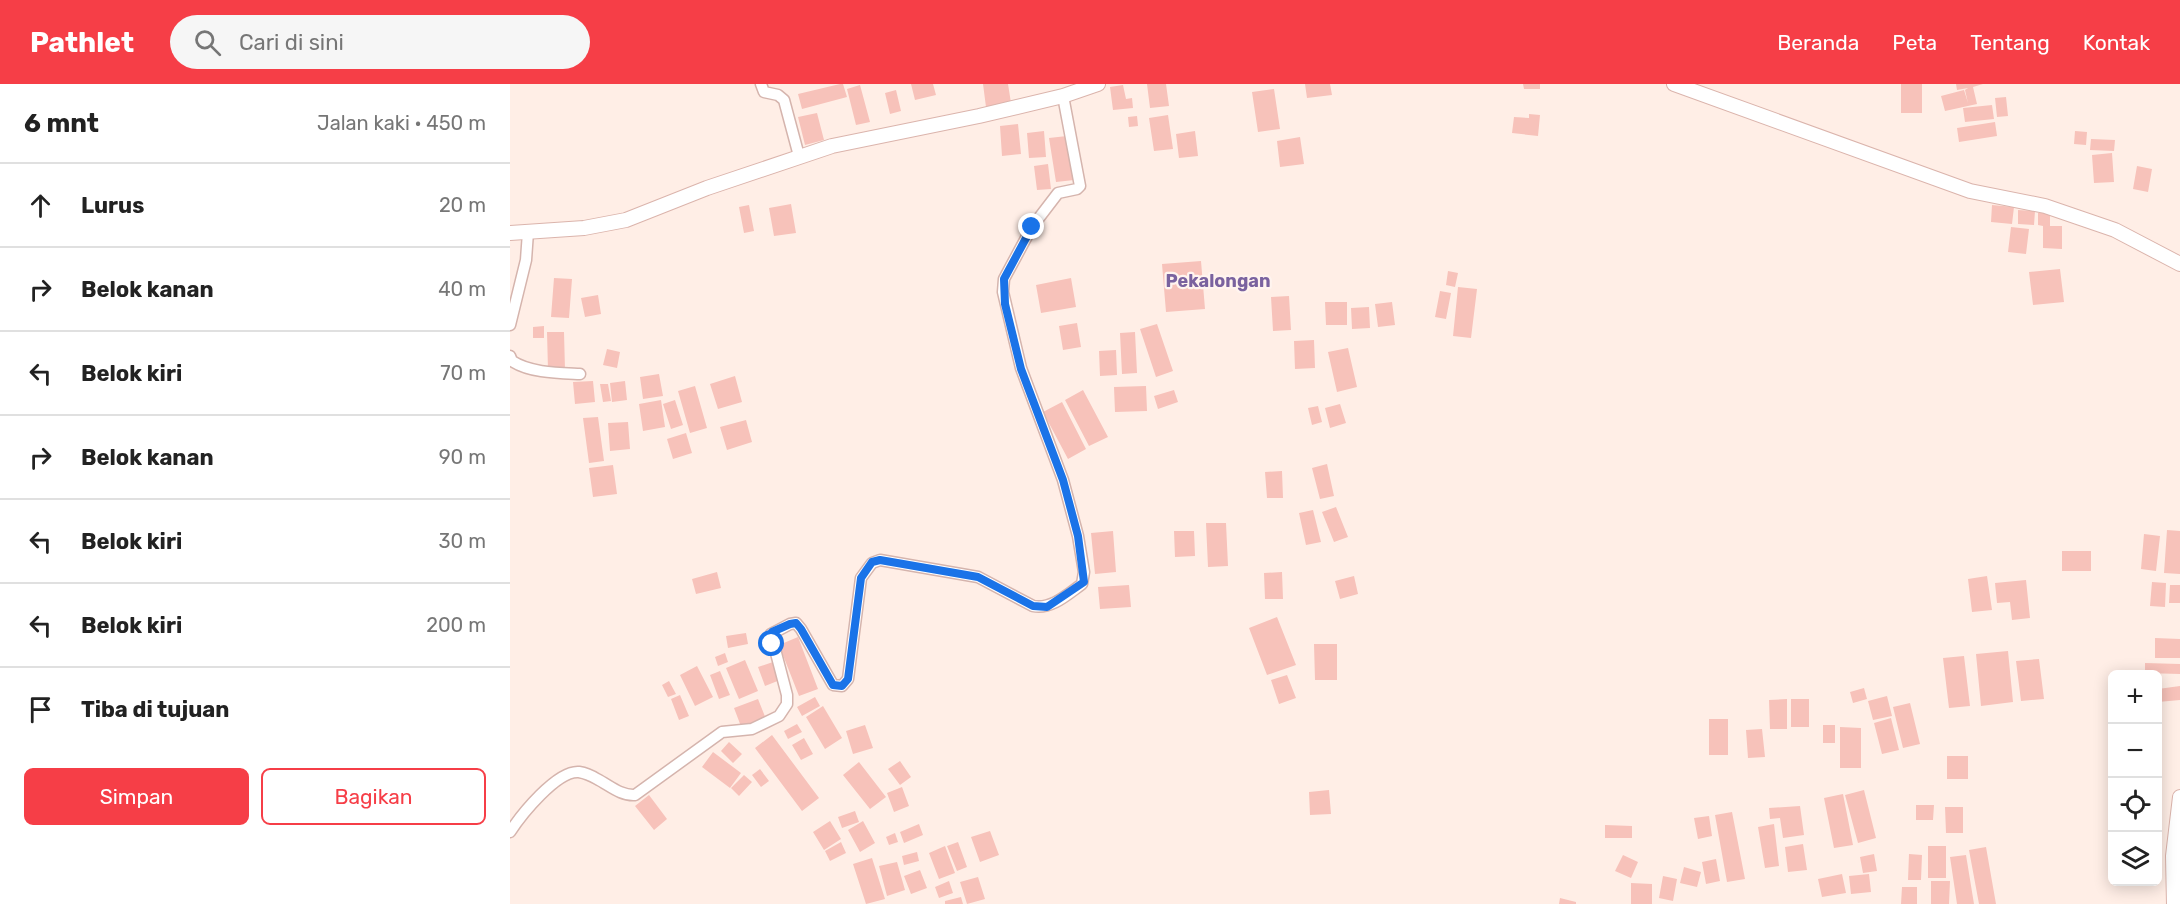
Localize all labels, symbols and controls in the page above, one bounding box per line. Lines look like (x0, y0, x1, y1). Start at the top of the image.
search box (170, 15, 590, 69)
text: Pathlet (30, 26, 134, 59)
icon: search (191, 26, 224, 59)
text: Cari di sini (239, 29, 344, 56)
text: Beranda (1777, 30, 1859, 55)
text: Peta (1892, 30, 1937, 55)
text: Tentang (1970, 30, 2050, 55)
text: Kontak (2083, 30, 2150, 55)
text: 6 mnt (24, 108, 99, 139)
text: Jalan kaki · 450 m (317, 111, 486, 135)
icon: ahead (24, 189, 57, 222)
text: Lurus (81, 192, 144, 219)
text: 20 m (439, 193, 486, 217)
route end (1018, 213, 1044, 239)
district label: Pekalongan (1165, 270, 1271, 292)
icon: right (24, 273, 57, 306)
text: Belok kanan (81, 276, 214, 303)
text: 40 m (438, 277, 486, 301)
icon: left (24, 357, 57, 390)
text: Belok kiri (81, 360, 182, 387)
text: 70 m (440, 361, 486, 385)
icon: right (24, 441, 57, 474)
text: Belok kanan (81, 444, 214, 471)
text: 90 m (439, 445, 486, 469)
icon: left (24, 525, 57, 558)
text: Belok kiri (81, 528, 182, 555)
text: 30 m (439, 529, 486, 553)
icon: left (24, 609, 57, 642)
text: Belok kiri (81, 612, 182, 639)
text: 200 m (426, 613, 486, 637)
route start (758, 630, 784, 656)
map controls (2108, 670, 2162, 886)
button: + (2108, 670, 2162, 724)
icon: arrive (24, 693, 57, 726)
text: Tiba di tujuan (81, 696, 229, 723)
button: − (2108, 724, 2162, 778)
button: Simpan (24, 768, 249, 825)
button: Bagikan (261, 768, 486, 825)
button: locate (2108, 778, 2162, 832)
button: layers (2108, 832, 2162, 886)

